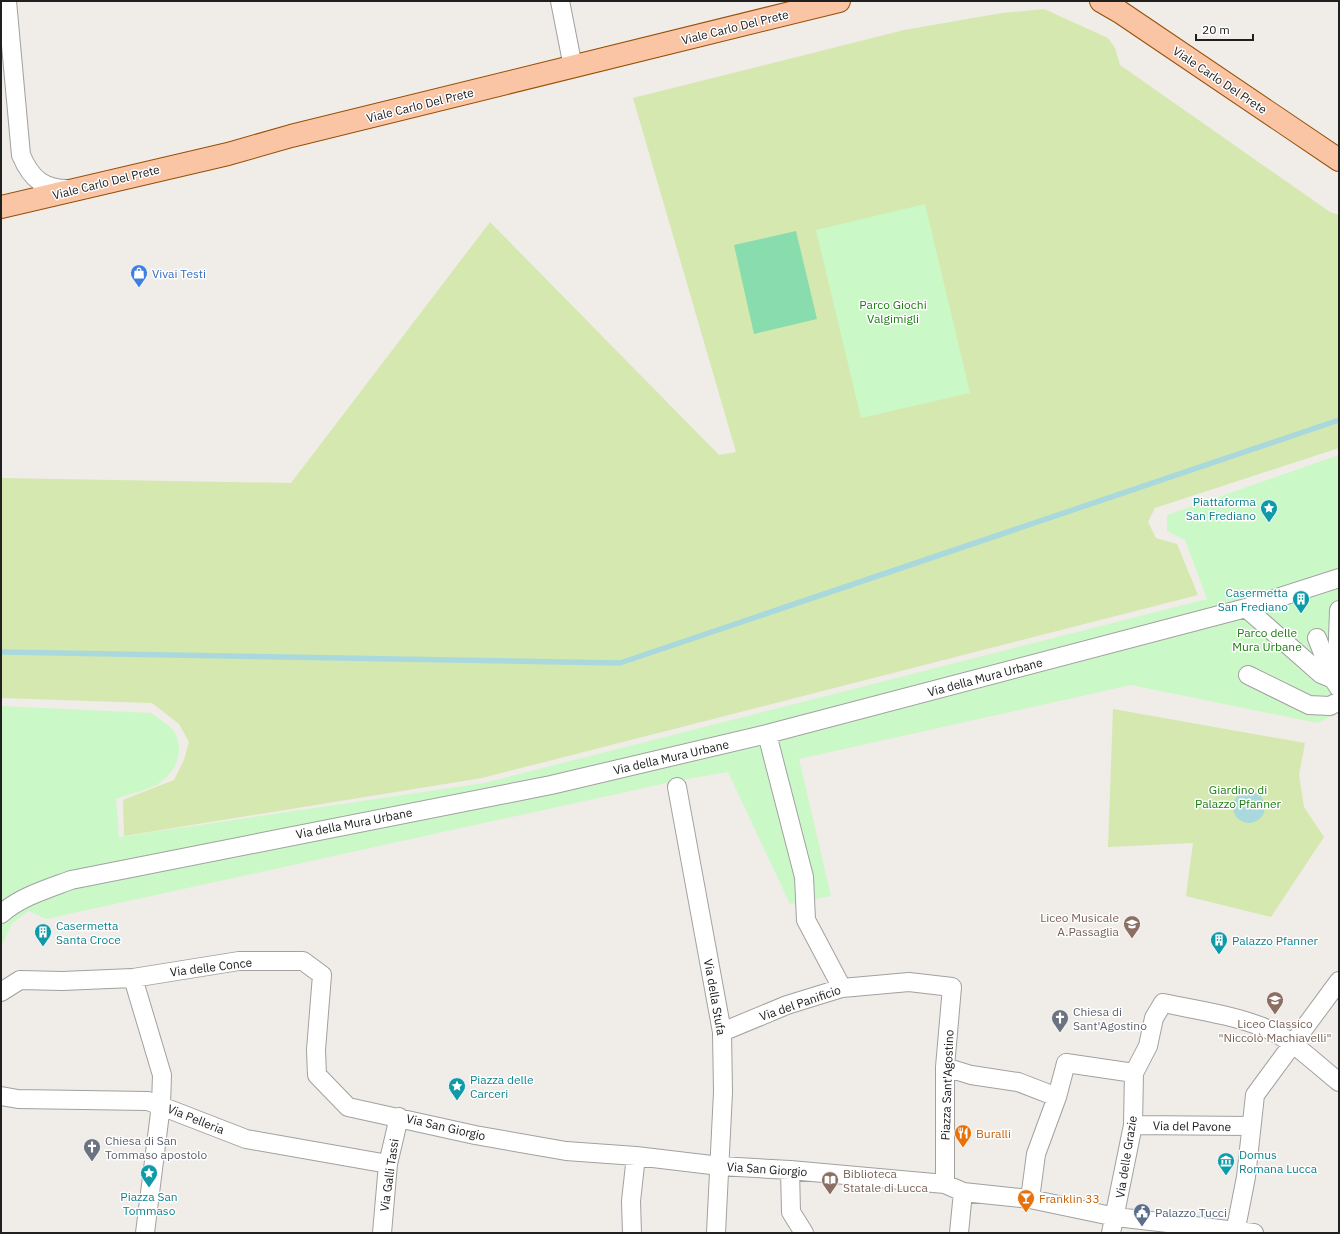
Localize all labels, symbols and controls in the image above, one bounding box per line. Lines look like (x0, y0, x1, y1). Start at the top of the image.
street label: Viale Carlo Del Prete (680, 6, 791, 48)
scale bar (1196, 16, 1253, 42)
text: 20 m (1202, 22, 1230, 37)
street label: Viale Carlo Del Prete (1170, 43, 1270, 117)
street label: Viale Carlo Del Prete (365, 84, 476, 126)
street label: Viale Carlo Del Prete (51, 161, 162, 203)
shop icon: Vivai Testi (129, 263, 149, 288)
place label: Vivai Testi (152, 266, 206, 281)
park label: Parco Giochi Valgimigli (859, 297, 927, 326)
place label: Piattaforma San Frediano (1186, 494, 1257, 523)
place icon: Piattaforma San Frediano (1259, 498, 1279, 523)
place label: Casermetta San Frediano (1218, 585, 1289, 614)
building icon: Casermetta San Frediano (1291, 589, 1311, 614)
park label: Parco delle Mura Urbane (1232, 625, 1302, 654)
street label: Via della Mura Urbane (926, 654, 1044, 700)
street label: Via della Mura Urbane (612, 736, 731, 778)
park label: Giardino di Palazzo Pfanner (1195, 782, 1282, 811)
street label: Via della Mura Urbane (295, 804, 414, 842)
place label: Liceo Musicale A.Passaglia (1040, 910, 1120, 939)
school or university icon: Liceo Musicale A.Passaglia (1122, 914, 1142, 939)
place label: Casermetta Santa Croce (56, 918, 121, 947)
building icon: Casermetta Santa Croce (33, 922, 53, 947)
building icon: Palazzo Pfanner (1209, 930, 1229, 955)
place label: Palazzo Pfanner (1232, 933, 1319, 948)
street label: Via delle Conce (169, 954, 253, 979)
street label: Via della Stufa (701, 958, 729, 1037)
street label: Via del Panificio (757, 982, 843, 1024)
school or university icon: Liceo Classico "Niccolò Machiavelli" (1265, 990, 1285, 1015)
place label: Chiesa di Sant'Agostino (1073, 1004, 1147, 1033)
church icon: Chiesa di Sant'Agostino (1050, 1008, 1070, 1033)
place label: Liceo Classico "Niccolò Machiavelli" (1218, 1016, 1332, 1045)
street label: Piazza Sant'Agostino (938, 1029, 956, 1141)
place label: Piazza delle Carceri (470, 1072, 534, 1101)
place icon: Piazza delle Carceri (447, 1076, 467, 1101)
street label: Via Pelleria (165, 1101, 227, 1137)
street label: Via San Giorgio (405, 1111, 487, 1143)
street label: Via delle Grazie (1112, 1114, 1140, 1199)
street label: Via del Pavone (1153, 1118, 1232, 1134)
restaurant icon: Buralli (953, 1123, 973, 1148)
place label: Buralli (976, 1126, 1011, 1141)
place label: Chiesa di San Tommaso apostolo (105, 1133, 208, 1162)
church icon: Chiesa di San Tommaso apostolo (82, 1137, 102, 1162)
street label: Via Galli Tassi (376, 1137, 402, 1213)
place label: Domus Romana Lucca (1239, 1147, 1318, 1176)
museum icon: Domus Romana Lucca (1216, 1151, 1236, 1176)
street label: Via San Giorgio (726, 1159, 808, 1179)
place icon: Piazza San Tommaso (139, 1163, 159, 1188)
place label: Biblioteca Statale di Lucca (843, 1166, 928, 1195)
library icon: Biblioteca Statale di Lucca (820, 1170, 840, 1195)
bar icon: Franklin 33 (1016, 1188, 1036, 1213)
place label: Piazza San Tommaso (120, 1189, 178, 1218)
place label: Franklin 33 (1039, 1191, 1100, 1206)
public building icon: Palazzo Tucci (1132, 1202, 1152, 1227)
place label: Palazzo Tucci (1155, 1205, 1227, 1220)

